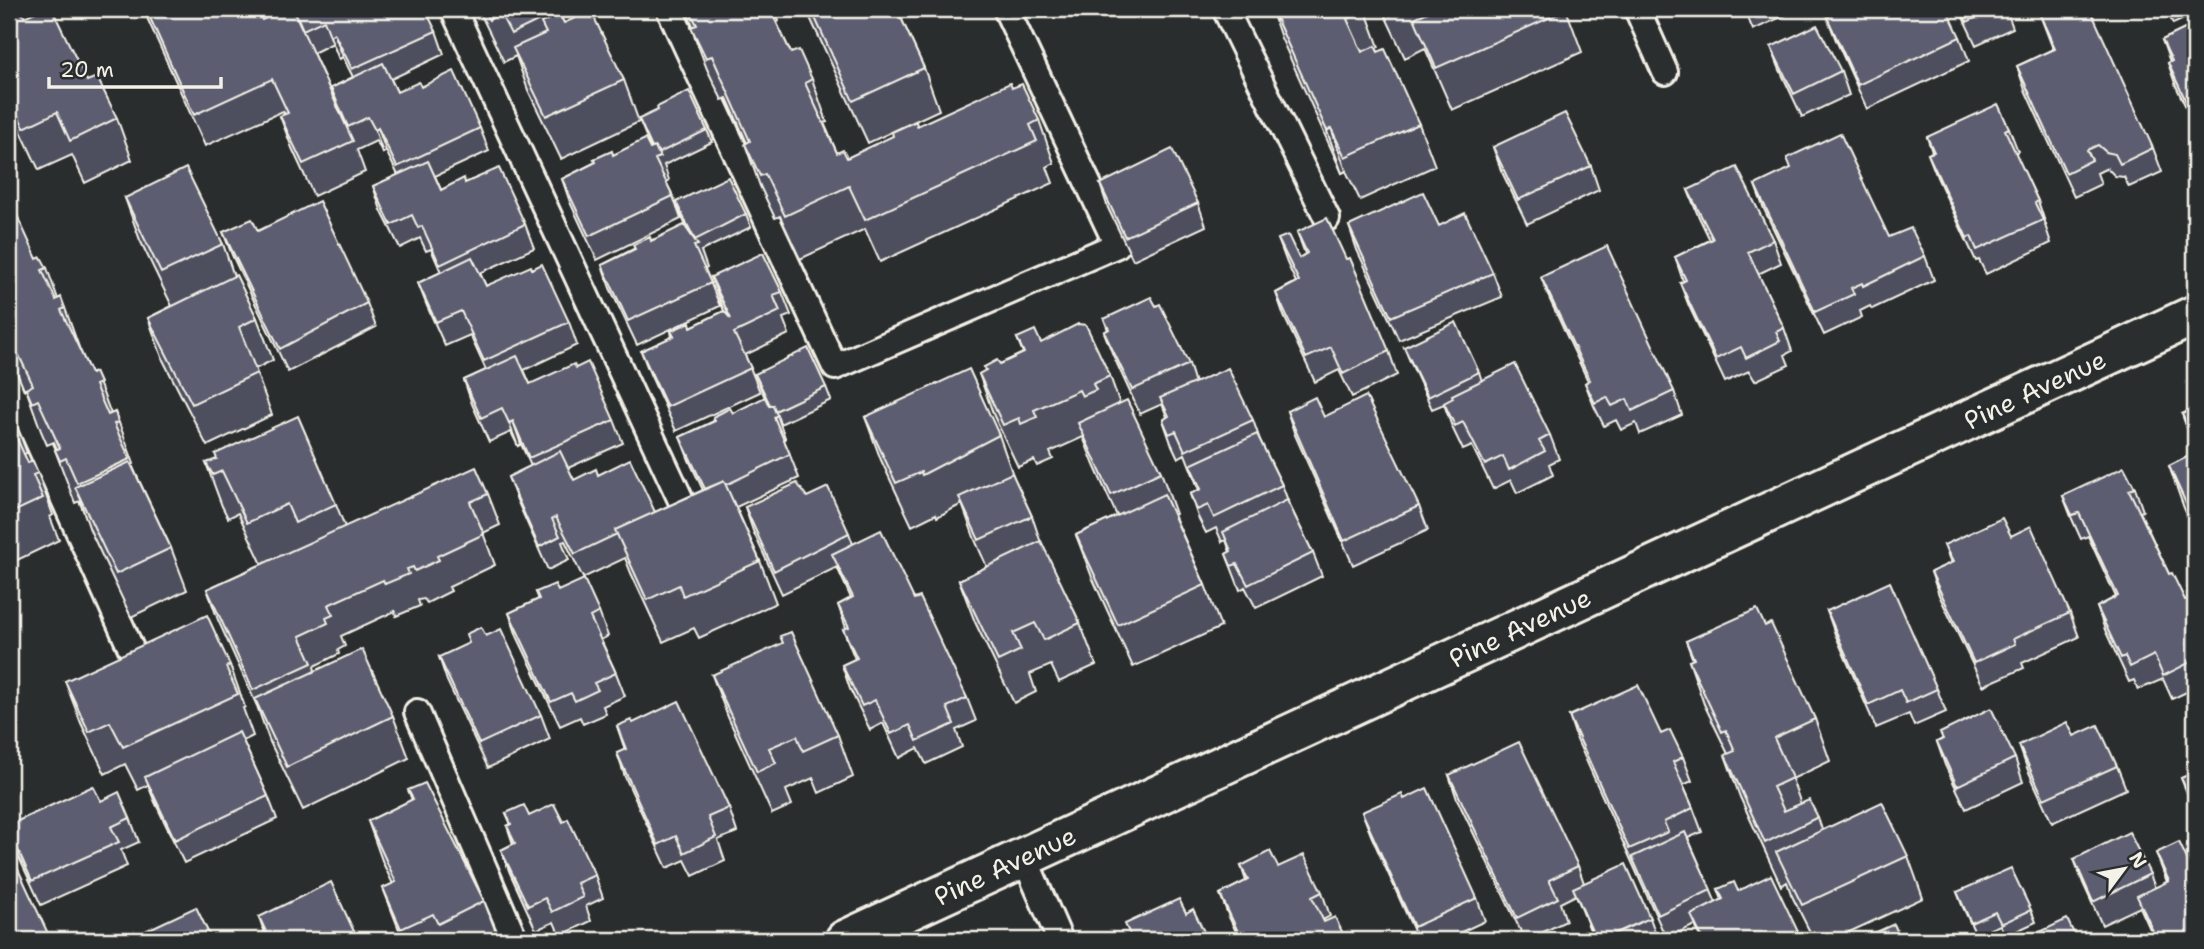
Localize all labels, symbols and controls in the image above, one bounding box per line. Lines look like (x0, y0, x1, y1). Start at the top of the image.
scale bar (49, 46, 220, 90)
text: 20 m (60, 56, 114, 84)
street label: Pine Avenue (1958, 341, 2112, 438)
street label: Pine Avenue (1443, 579, 1597, 676)
street label: Pine Avenue (928, 817, 1082, 914)
north arrow (2088, 834, 2158, 904)
text: N (2123, 847, 2153, 873)

